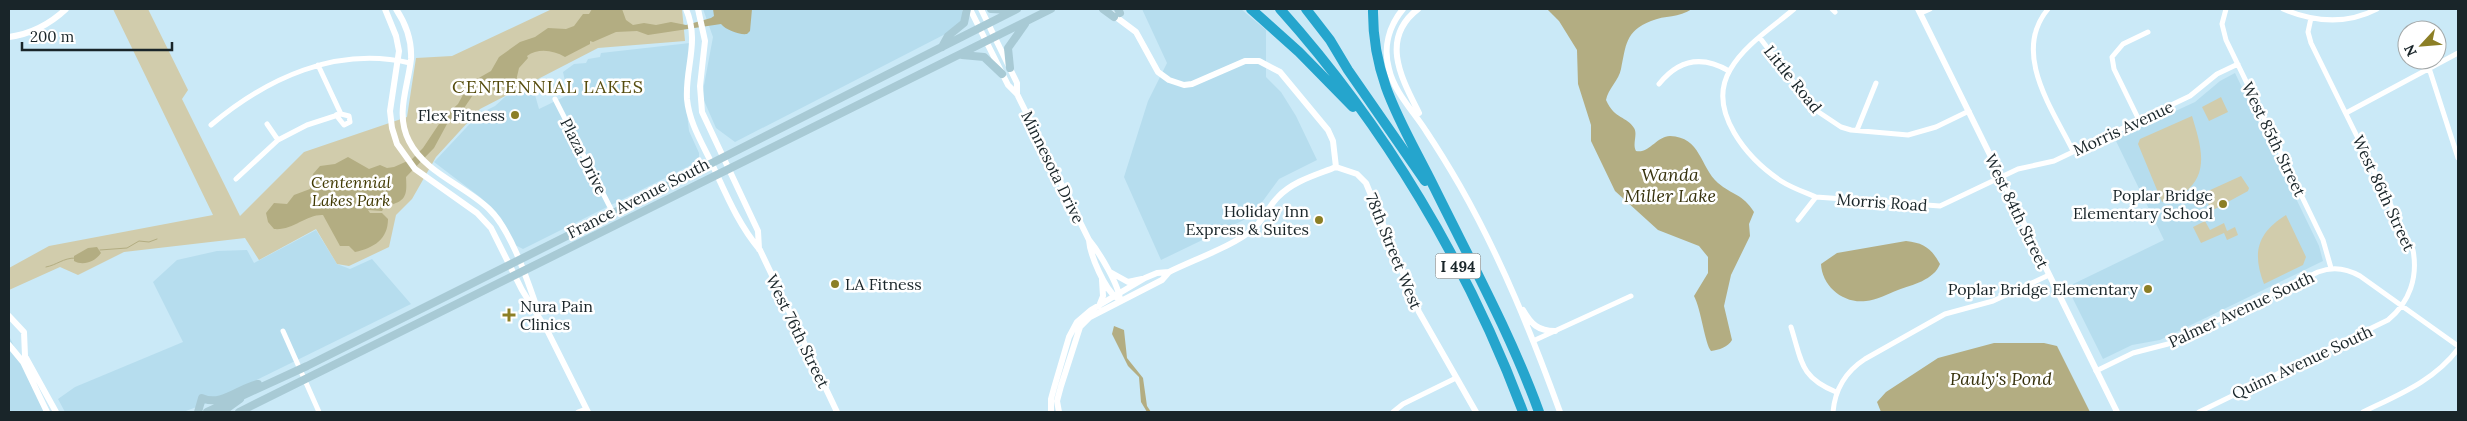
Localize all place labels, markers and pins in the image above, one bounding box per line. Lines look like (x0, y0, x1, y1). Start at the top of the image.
place label: Flex Fitness (418, 105, 505, 125)
marker: Flex Fitness (509, 109, 521, 121)
place label: Poplar Bridge Elementary School (2073, 185, 2213, 223)
marker: Poplar Bridge Elementary School (2217, 198, 2229, 210)
place label: Holiday Inn Express & Suites (1186, 201, 1309, 239)
marker: Holiday Inn Express & Suites (1313, 214, 1325, 226)
place label: LA Fitness (845, 274, 922, 294)
marker: LA Fitness (829, 278, 841, 290)
place label: Poplar Bridge Elementary (1948, 279, 2139, 299)
marker: Poplar Bridge Elementary (2142, 283, 2154, 295)
place label: Nura Pain Clinics (520, 296, 593, 334)
marker: Nura Pain Clinics (502, 308, 516, 322)

